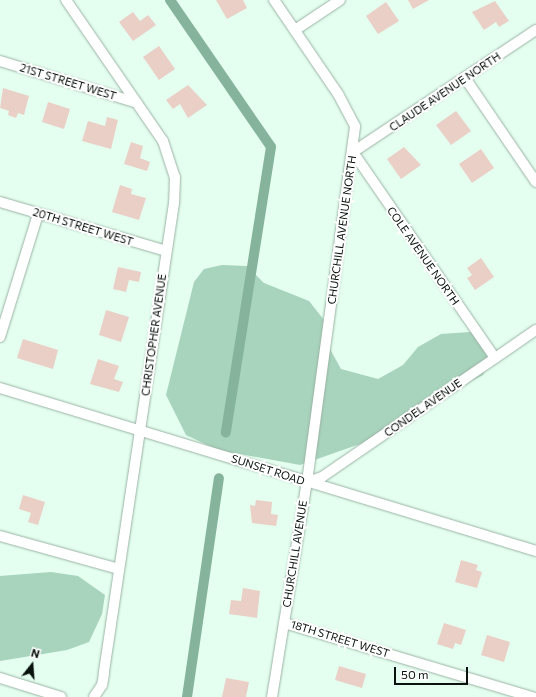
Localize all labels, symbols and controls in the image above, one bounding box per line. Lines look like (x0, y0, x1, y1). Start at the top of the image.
street label: CLAUDE AVENUE NORTH (387, 50, 503, 134)
street label: 21ST STREET WEST (18, 61, 118, 103)
street label: CHURCHILL AVENUE NORTH (325, 155, 359, 305)
street label: COLE AVENUE NORTH (384, 204, 462, 308)
street label: 20TH STREET WEST (31, 205, 135, 249)
street label: CHRISTOPHER AVENUE (139, 273, 169, 397)
street label: CONDEL AVENUE (382, 376, 464, 440)
street label: SUNSET ROAD (230, 452, 306, 488)
street label: CHURCHILL AVENUE (280, 499, 310, 609)
street label: 18TH STREET WEST (289, 618, 391, 660)
north arrow (12, 645, 52, 685)
text: N (30, 646, 41, 660)
scale bar (396, 659, 470, 685)
text: 50 m (401, 667, 429, 681)

